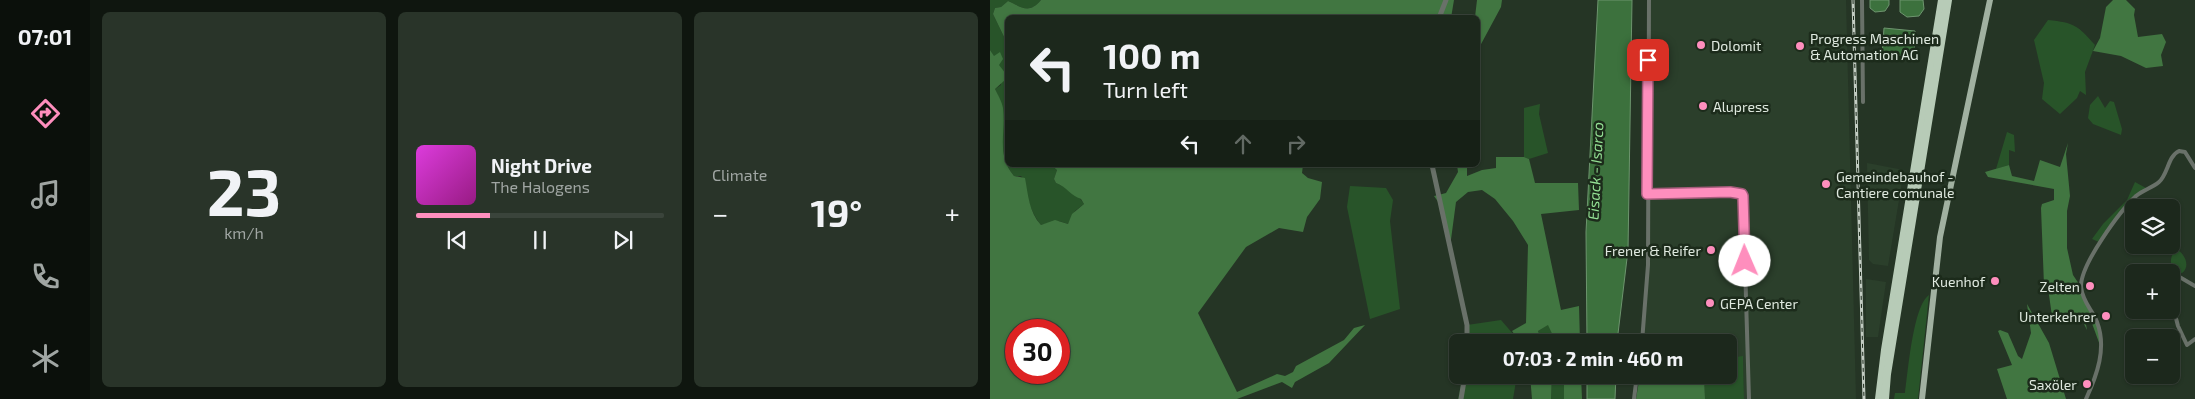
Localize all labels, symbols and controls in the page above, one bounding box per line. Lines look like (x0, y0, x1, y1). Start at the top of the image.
text: 07:01 (18, 23, 72, 49)
place label: Progress Maschinen & Automation AG (1810, 30, 1939, 63)
text: 100 m (1103, 34, 1201, 76)
icon: left (1020, 35, 1085, 100)
place label: Dolomit (1711, 37, 1761, 54)
pin (1627, 39, 1669, 81)
marker: Dolomit (1695, 39, 1707, 51)
marker: Progress Maschinen & Automation AG (1794, 40, 1806, 52)
icon: arrive (1634, 46, 1662, 74)
text: Turn left (1103, 76, 1188, 102)
icon: directions (28, 96, 63, 131)
place label: Alupress (1713, 98, 1769, 115)
marker: Alupress (1697, 100, 1709, 112)
water label: Eisack - Isarco (1583, 121, 1607, 221)
icon: left (1176, 130, 1204, 158)
icon: ahead (1229, 130, 1257, 158)
icon: right (1282, 130, 1310, 158)
text: 23 (207, 151, 281, 229)
text: Night Drive (491, 154, 592, 177)
text: Climate (712, 165, 767, 184)
place label: Gemeindebauhof - Cantiere comunale (1836, 168, 1955, 201)
icon: music (28, 177, 63, 212)
text: The Halogens (491, 177, 590, 196)
marker: Gemeindebauhof - Cantiere comunale (1820, 178, 1832, 190)
text: 19° (811, 189, 862, 235)
text: − (712, 196, 728, 230)
text: + (945, 196, 960, 230)
map controls (2125, 199, 2180, 384)
button: layers (2125, 199, 2180, 254)
text: km/h (224, 223, 264, 242)
icon: previous (443, 226, 471, 254)
icon: pause (526, 226, 554, 254)
icon: next (609, 226, 637, 254)
position arrow (1718, 234, 1770, 286)
place label: Frener & Reifer (1605, 242, 1701, 259)
marker: Frener & Reifer (1705, 244, 1717, 256)
icon: phone (28, 259, 63, 294)
button: + (2125, 264, 2180, 319)
place label: Kuenhof (1932, 273, 1986, 290)
marker: Kuenhof (1989, 275, 2001, 287)
place label: Zelten (2040, 278, 2080, 295)
marker: Zelten (2084, 280, 2096, 292)
place label: GEPA Center (1720, 295, 1798, 312)
marker: GEPA Center (1704, 297, 1716, 309)
place label: Unterkehrer (2019, 308, 2096, 325)
marker: Unterkehrer (2100, 310, 2112, 322)
speed limit sign: 30 (1005, 319, 1070, 384)
button: − (2125, 329, 2180, 384)
icon: climate (28, 341, 63, 376)
text: 07:03 · 2 min · 460 m (1503, 347, 1683, 370)
place label: Saxöler (2029, 376, 2077, 393)
marker: Saxöler (2081, 378, 2093, 390)

